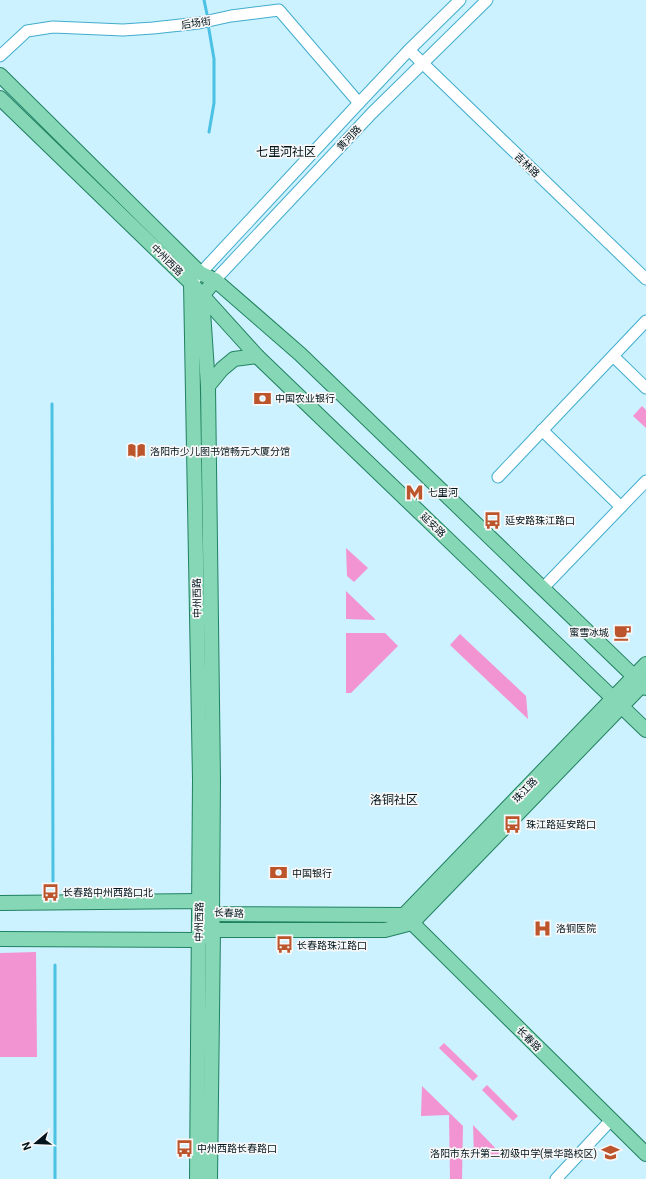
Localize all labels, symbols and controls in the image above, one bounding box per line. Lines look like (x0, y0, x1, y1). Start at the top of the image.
street label: 后场街 (180, 15, 212, 31)
street label: 黄河路 (335, 123, 363, 153)
district label: 七里河社区 (256, 145, 316, 159)
street label: 吉林路 (512, 151, 542, 179)
street label: 中州西路 (149, 242, 185, 278)
bank icon: 中国农业银行 (252, 388, 272, 408)
place label: 中国农业银行 (275, 393, 335, 404)
library icon: 洛阳市少儿图书馆畅元大厦分馆 (127, 441, 147, 461)
place label: 洛阳市少儿图书馆畅元大厦分馆 (150, 446, 290, 457)
metro station icon: 七里河 (405, 482, 425, 502)
place label: 七里河 (428, 487, 458, 498)
bus stop icon: 延安路珠江路口 (482, 510, 502, 530)
street label: 延安路 (418, 511, 448, 539)
place label: 延安路珠江路口 (505, 515, 575, 526)
street label: 中州西路 (191, 578, 203, 618)
cafe icon: 蜜雪冰城 (612, 622, 632, 642)
place label: 蜜雪冰城 (569, 627, 609, 638)
street label: 珠江路 (511, 775, 539, 805)
district label: 洛铜社区 (370, 793, 418, 807)
bus stop icon: 珠江路延安路口 (503, 814, 523, 834)
place label: 珠江路延安路口 (526, 819, 596, 830)
bank icon: 中国银行 (269, 863, 289, 883)
place label: 中国银行 (292, 868, 332, 879)
bus stop icon: 长春路中州西路口北 (40, 882, 60, 902)
place label: 长春路中州西路口北 (63, 887, 153, 898)
street label: 中州西路 (193, 902, 205, 942)
street label: 长春路 (214, 907, 244, 919)
hospital icon: 洛铜医院 (533, 918, 553, 938)
place label: 洛铜医院 (556, 923, 596, 934)
bus stop icon: 长春路珠江路口 (274, 935, 294, 955)
place label: 长春路珠江路口 (297, 940, 367, 951)
street label: 长春路 (515, 1025, 543, 1053)
north arrow (16, 1123, 56, 1163)
bus stop icon: 中州西路长春路口 (174, 1138, 194, 1158)
text: N (20, 1140, 34, 1152)
place label: 中州西路长春路口 (197, 1143, 277, 1154)
school or university icon: 洛阳市东升第二初级中学(景华路校区) (600, 1143, 620, 1163)
place label: 洛阳市东升第二初级中学(景华路校区) (430, 1148, 597, 1160)

